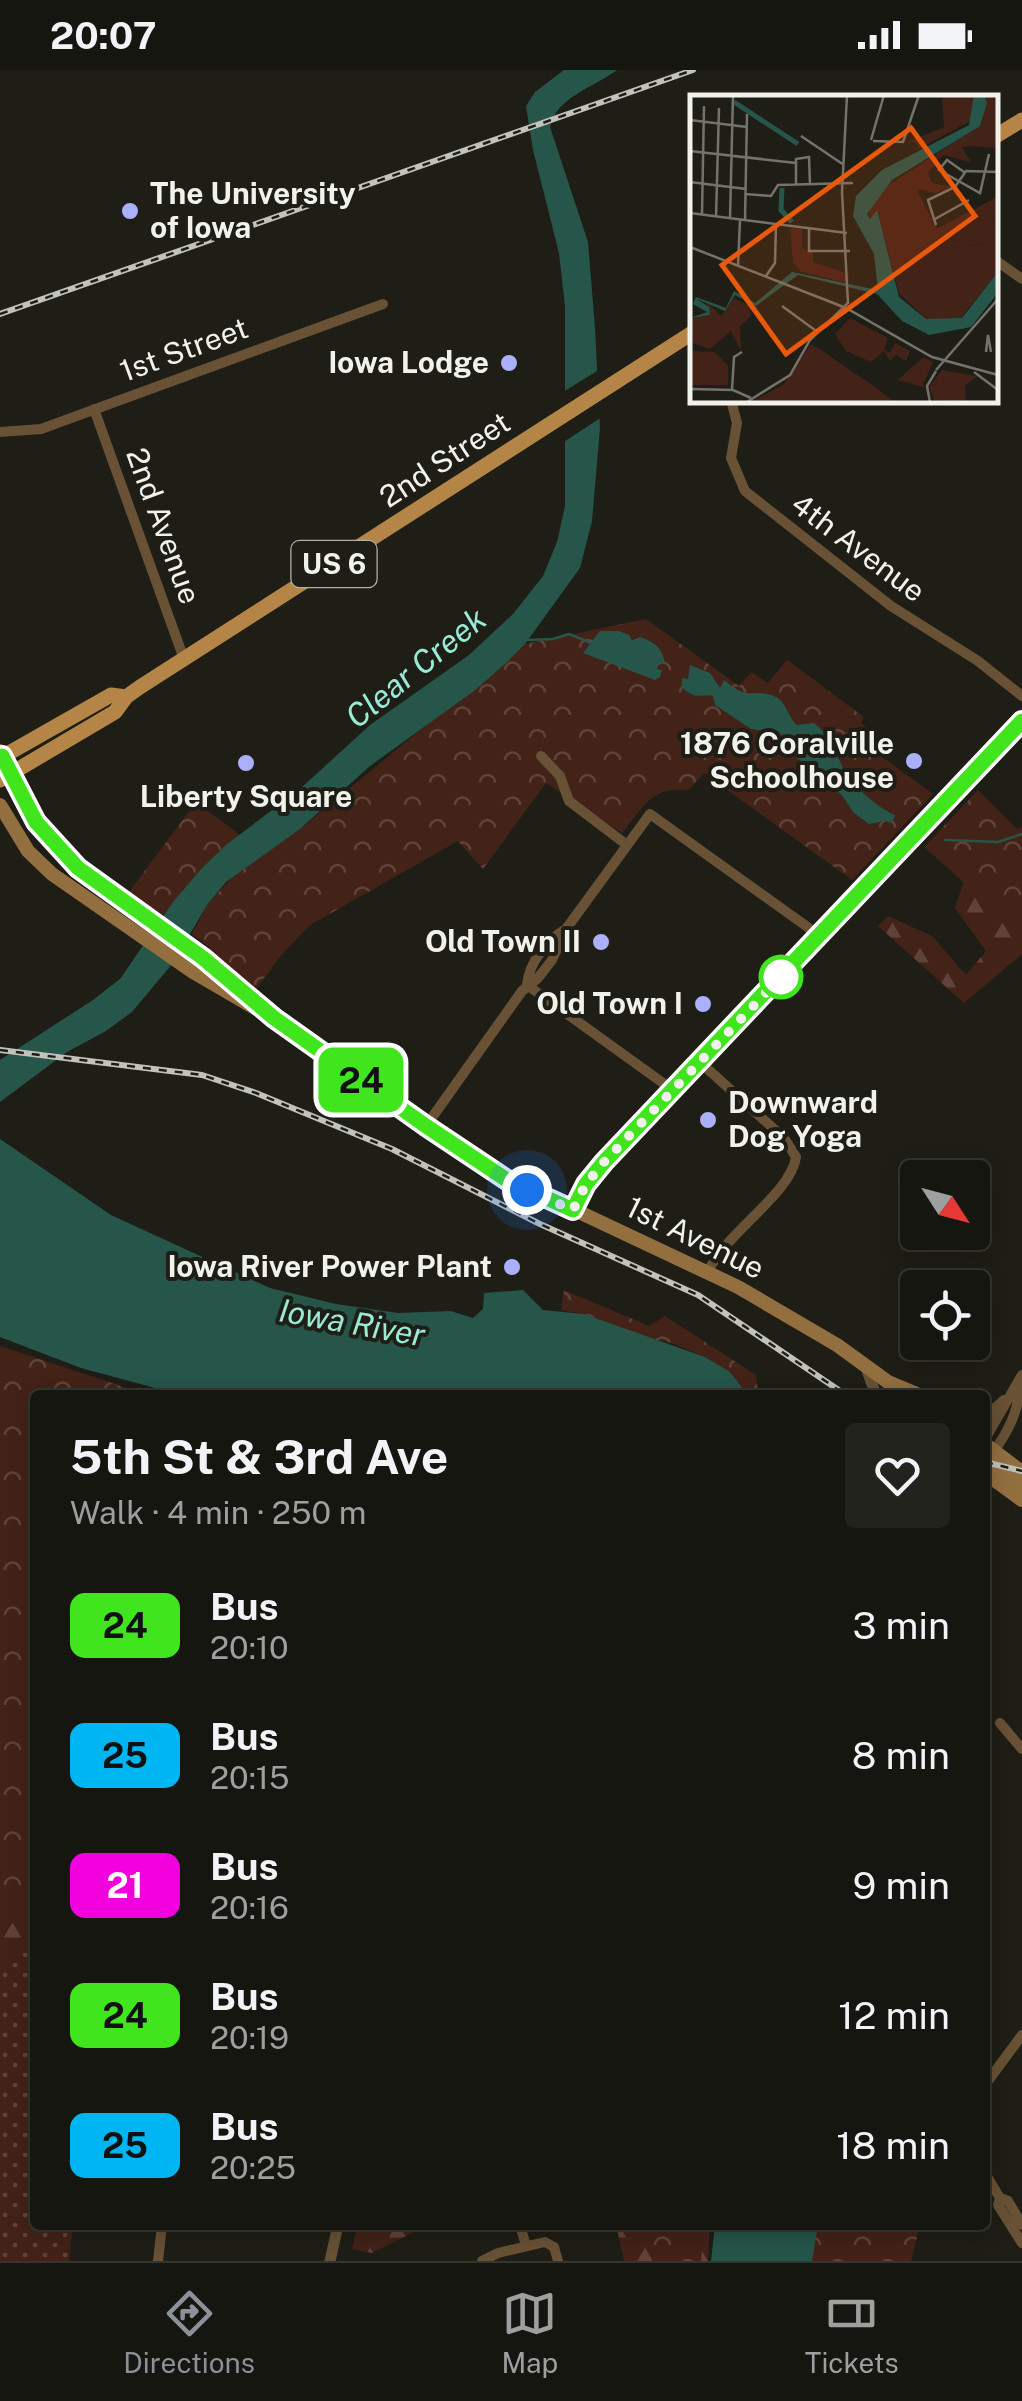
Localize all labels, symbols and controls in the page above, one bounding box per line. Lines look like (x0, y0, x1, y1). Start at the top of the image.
text: 20:07 (50, 13, 157, 58)
inset map (690, 95, 997, 402)
place label: The University of Iowa (150, 175, 356, 245)
marker: The University of Iowa (119, 200, 141, 222)
street label: 1st Street (115, 309, 253, 389)
place label: Iowa Lodge (328, 344, 489, 380)
marker: Iowa Lodge (498, 352, 520, 374)
street label: 2nd Street (373, 404, 516, 515)
street label: 2nd Avenue (119, 443, 209, 609)
street label: 4th Avenue (785, 485, 933, 609)
road number: US 6 (292, 541, 376, 587)
water label: Clear Creek (338, 599, 494, 735)
place label: 1876 Coralville Schoolhouse (680, 725, 894, 795)
marker: 1876 Coralville Schoolhouse (903, 750, 925, 772)
marker: Liberty Square (235, 752, 257, 774)
place label: Liberty Square (140, 778, 352, 814)
place label: Old Town II (425, 923, 581, 959)
marker: Old Town II (590, 931, 612, 953)
unlabelled marker (760, 956, 802, 998)
place label: Old Town I (536, 985, 683, 1021)
marker: Old Town I (692, 993, 714, 1015)
line badge: 24 (316, 1048, 406, 1112)
text: 24 (338, 1060, 384, 1101)
place label: Downward Dog Yoga (728, 1084, 878, 1154)
marker: Downward Dog Yoga (697, 1109, 719, 1131)
north arrow (900, 1160, 990, 1250)
map controls (900, 1160, 990, 1360)
your location (502, 1165, 552, 1215)
street label: 1st Avenue (621, 1188, 770, 1286)
place label: Iowa River Power Plant (168, 1248, 492, 1284)
marker: Iowa River Power Plant (501, 1256, 523, 1278)
button: locate (900, 1270, 990, 1360)
water label: Iowa River (276, 1291, 429, 1354)
button: heart (845, 1423, 950, 1528)
text: 5th St & 3rd Ave (70, 1428, 449, 1485)
text: Walk · 4 min · 250 m (70, 1494, 366, 1531)
text: Bus (210, 1584, 279, 1629)
text: 3 min (852, 1603, 950, 1648)
text: 24 (102, 1605, 148, 1646)
text: 20:10 (210, 1629, 288, 1666)
text: Bus (210, 1714, 279, 1759)
text: 8 min (852, 1733, 950, 1778)
text: 25 (102, 1735, 148, 1776)
text: 20:15 (210, 1759, 289, 1796)
text: Bus (210, 1844, 279, 1889)
text: 9 min (853, 1863, 950, 1908)
text: 21 (106, 1865, 144, 1906)
text: 20:16 (210, 1889, 289, 1926)
text: Bus (210, 1974, 279, 2019)
text: 12 min (838, 1993, 950, 2038)
text: 24 (102, 1995, 148, 2036)
text: 20:19 (210, 2019, 289, 2056)
text: Bus (210, 2104, 279, 2149)
text: 18 min (836, 2123, 950, 2168)
text: 25 (102, 2125, 148, 2166)
text: 20:25 (210, 2149, 296, 2186)
tab: Directions (123, 2286, 255, 2379)
tab: Map (501, 2286, 558, 2379)
tab: Tickets (805, 2286, 899, 2379)

